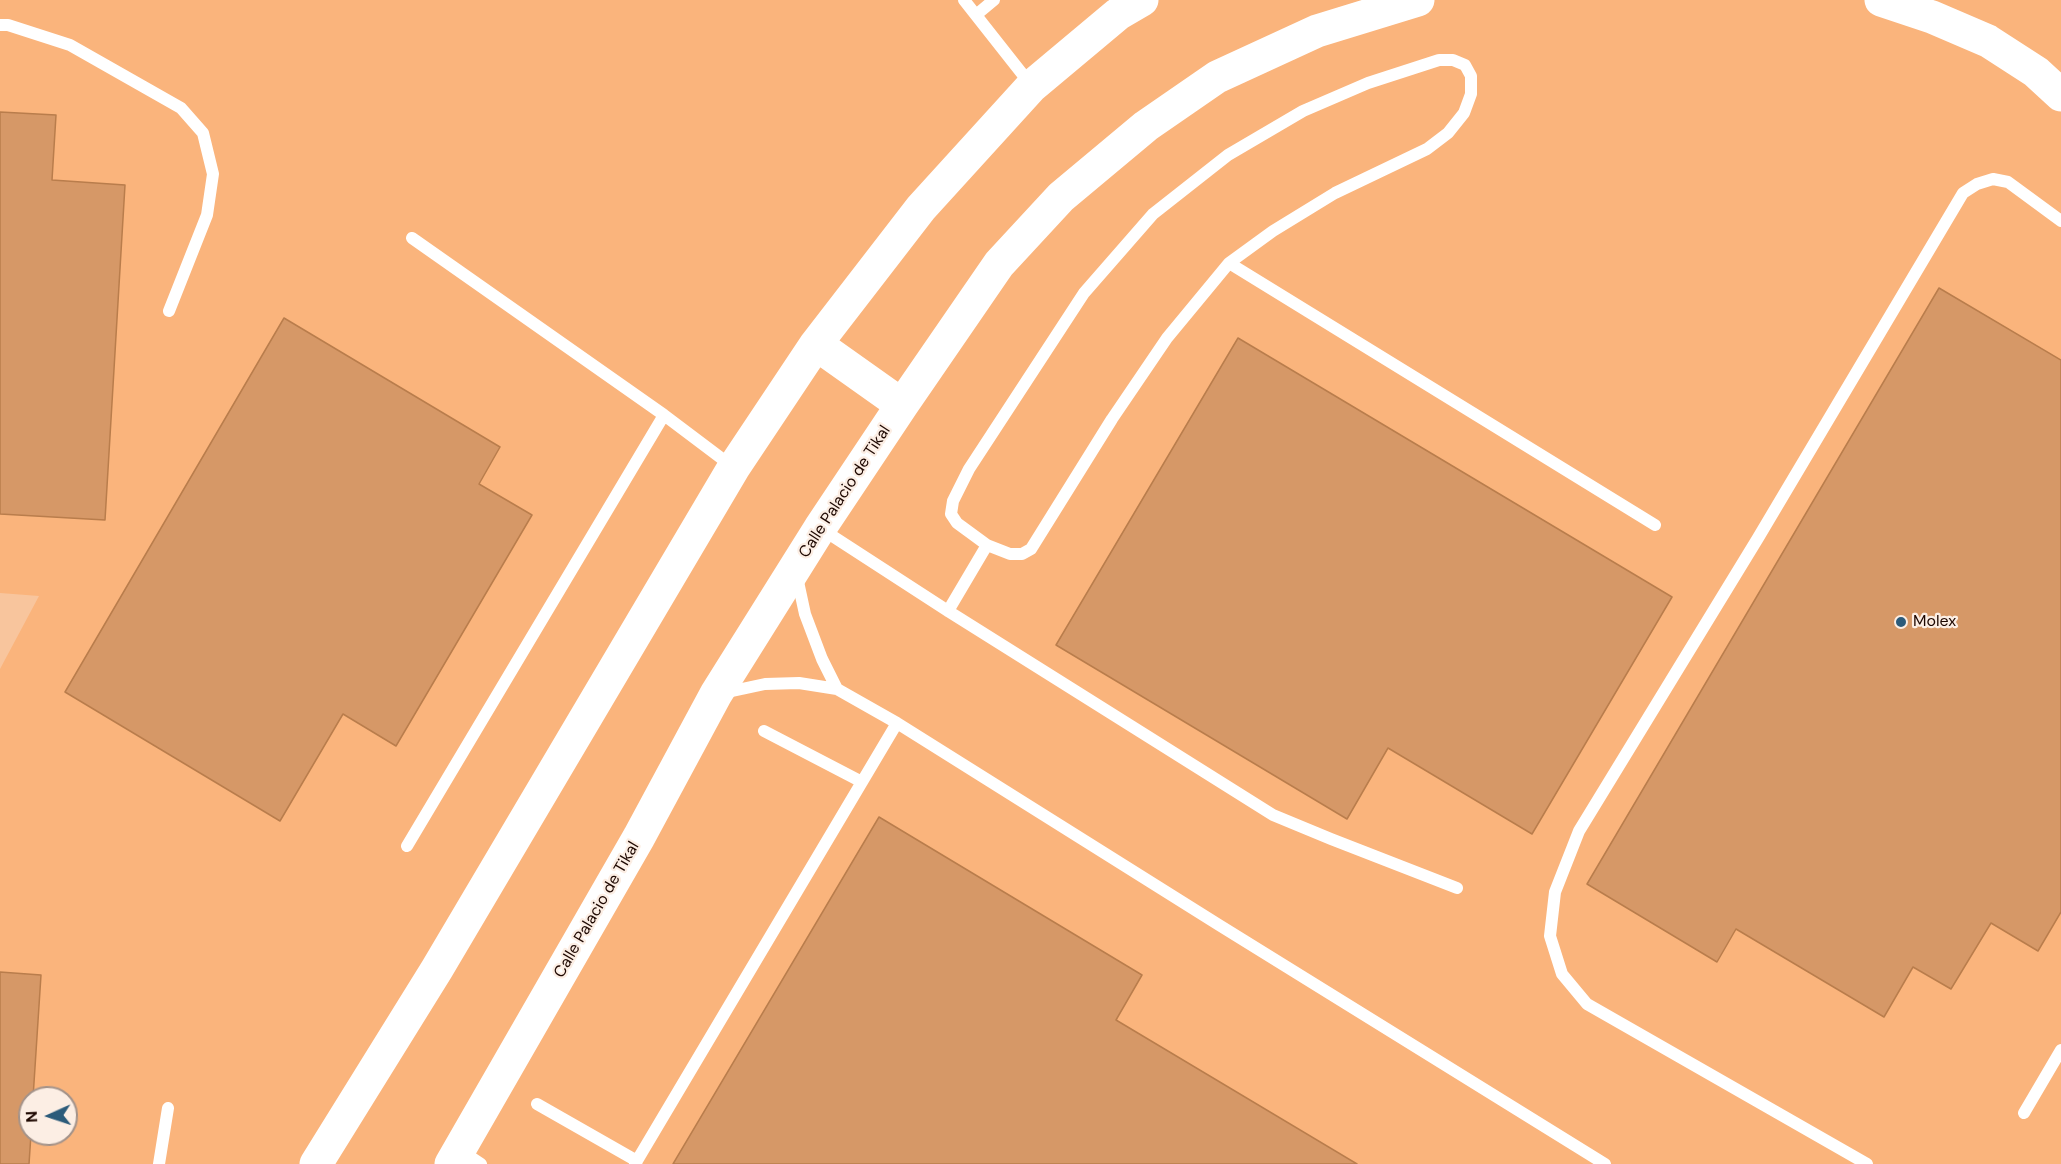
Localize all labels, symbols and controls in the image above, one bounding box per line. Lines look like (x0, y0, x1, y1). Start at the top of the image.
street label: Calle Palacio de Tikal (795, 422, 895, 562)
place label: Molex (1913, 612, 1956, 632)
marker: Molex (1894, 615, 1908, 629)
street label: Calle Palacio de Tikal (550, 839, 644, 981)
north arrow (18, 1086, 78, 1146)
text: N (21, 1110, 42, 1123)

